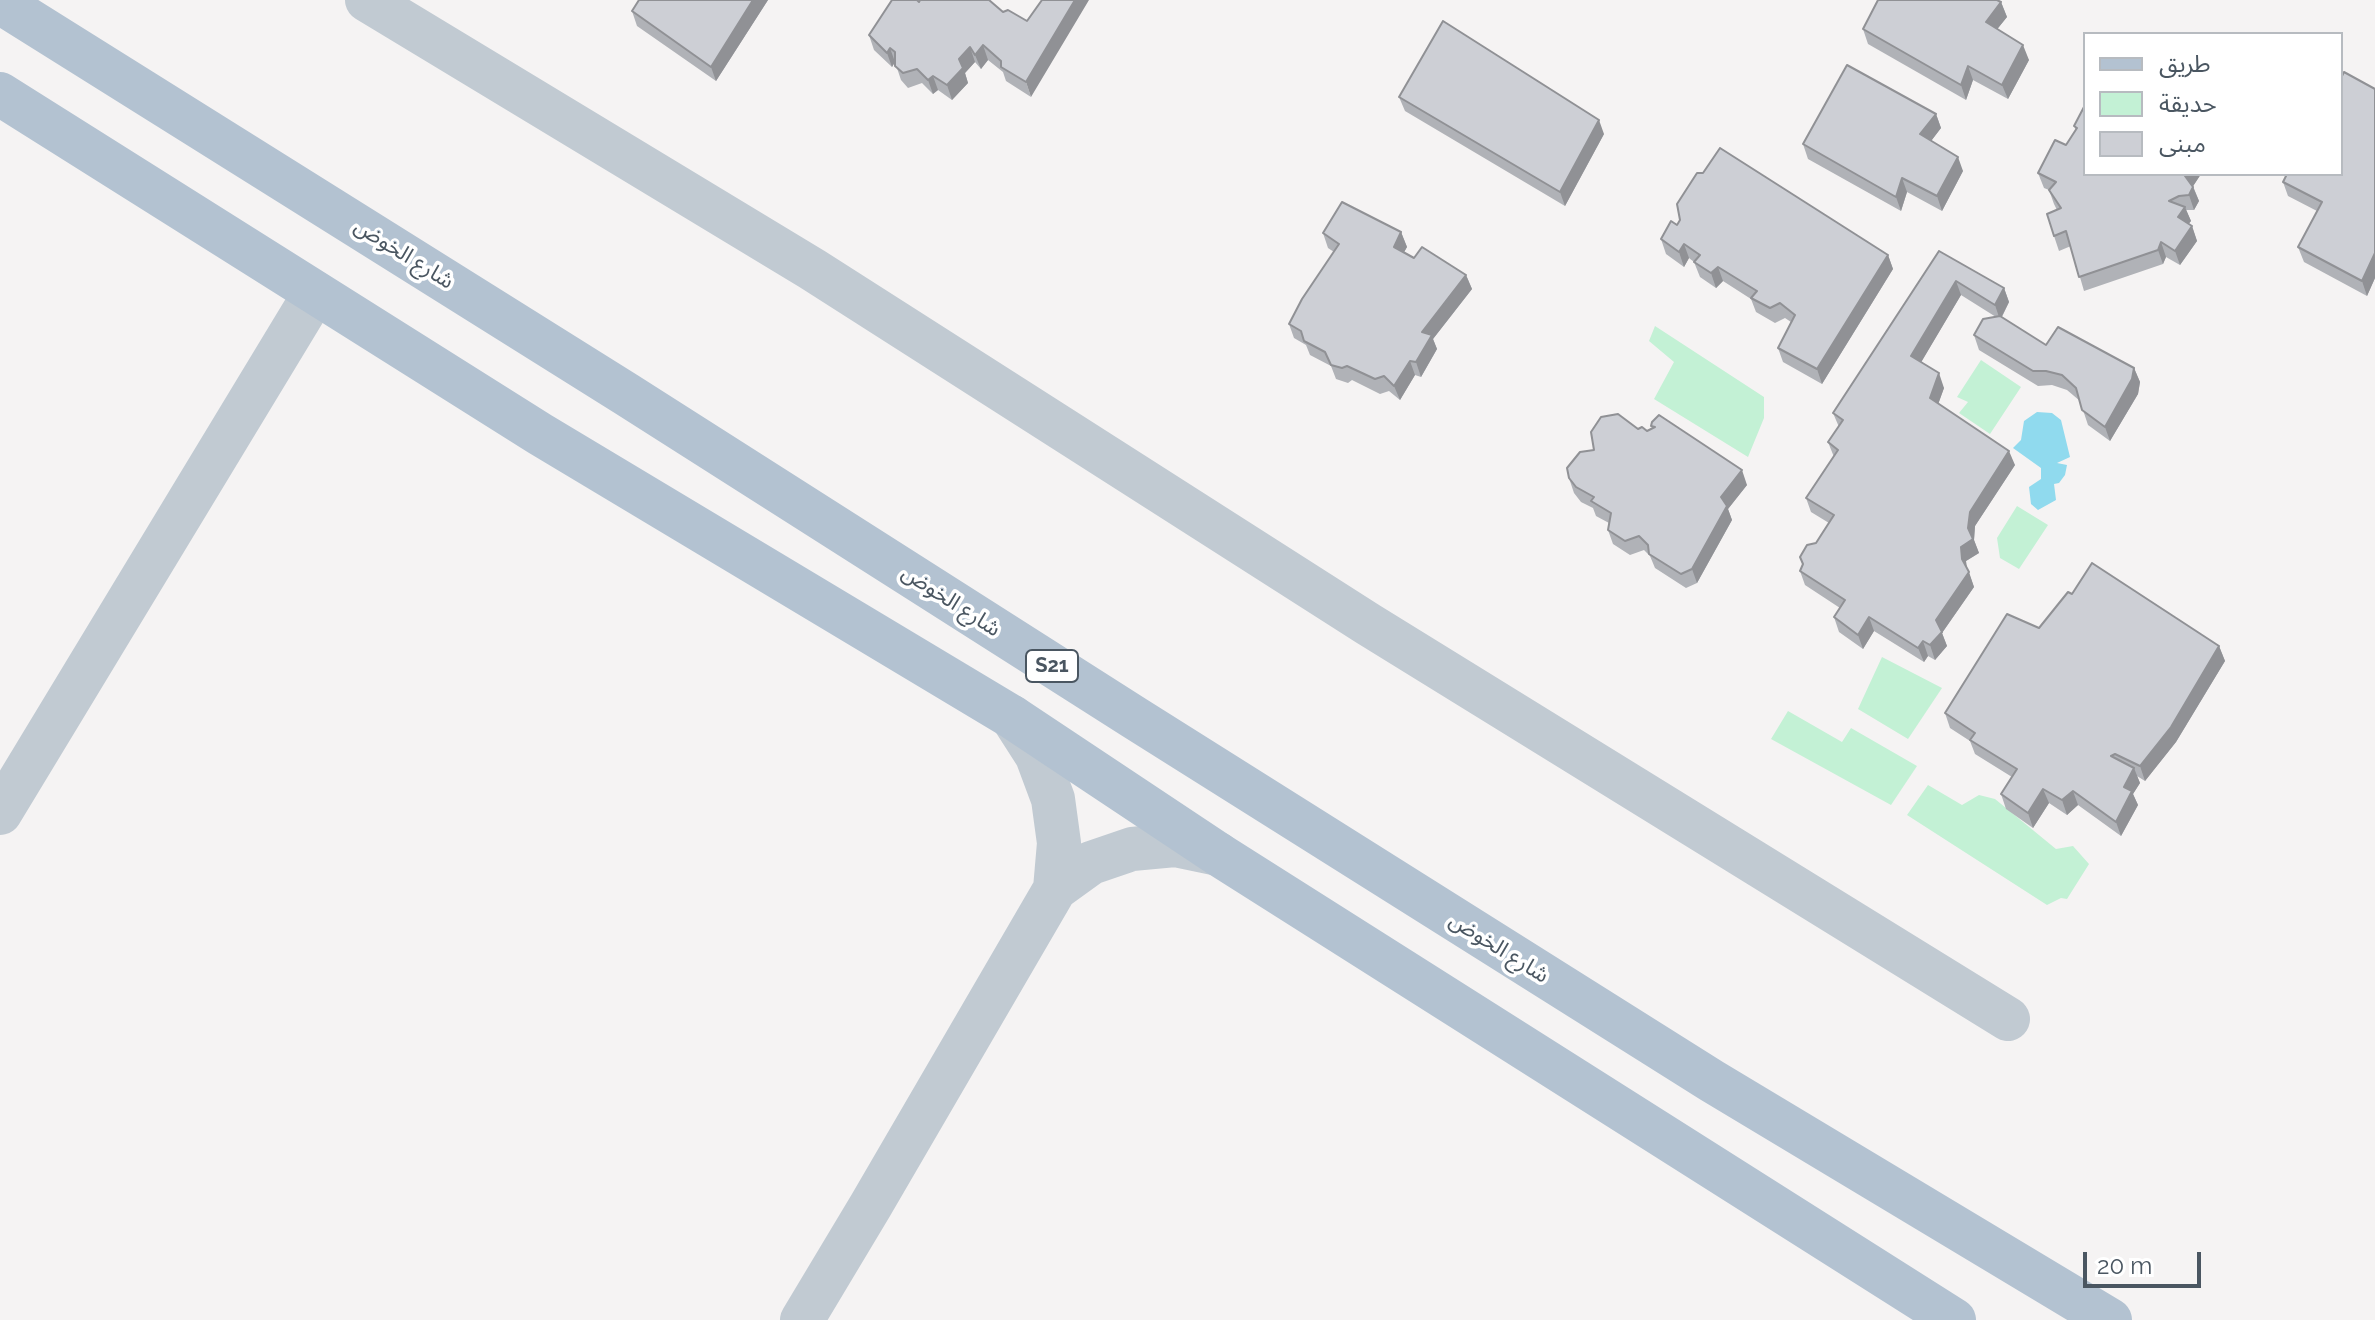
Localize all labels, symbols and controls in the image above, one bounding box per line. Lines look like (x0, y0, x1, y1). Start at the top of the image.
legend (2083, 32, 2343, 176)
text: طريق (2159, 49, 2211, 78)
text: حديقة (2159, 89, 2217, 118)
text: مبنى (2159, 129, 2206, 158)
street label: شارع الخوض (349, 213, 459, 295)
street label: شارع الخوض (897, 559, 1005, 643)
road number: S21 (1026, 650, 1078, 682)
street label: شارع الخوض (1444, 907, 1554, 989)
scale bar (2087, 1236, 2205, 1286)
text: 20 m (2097, 1251, 2152, 1280)

